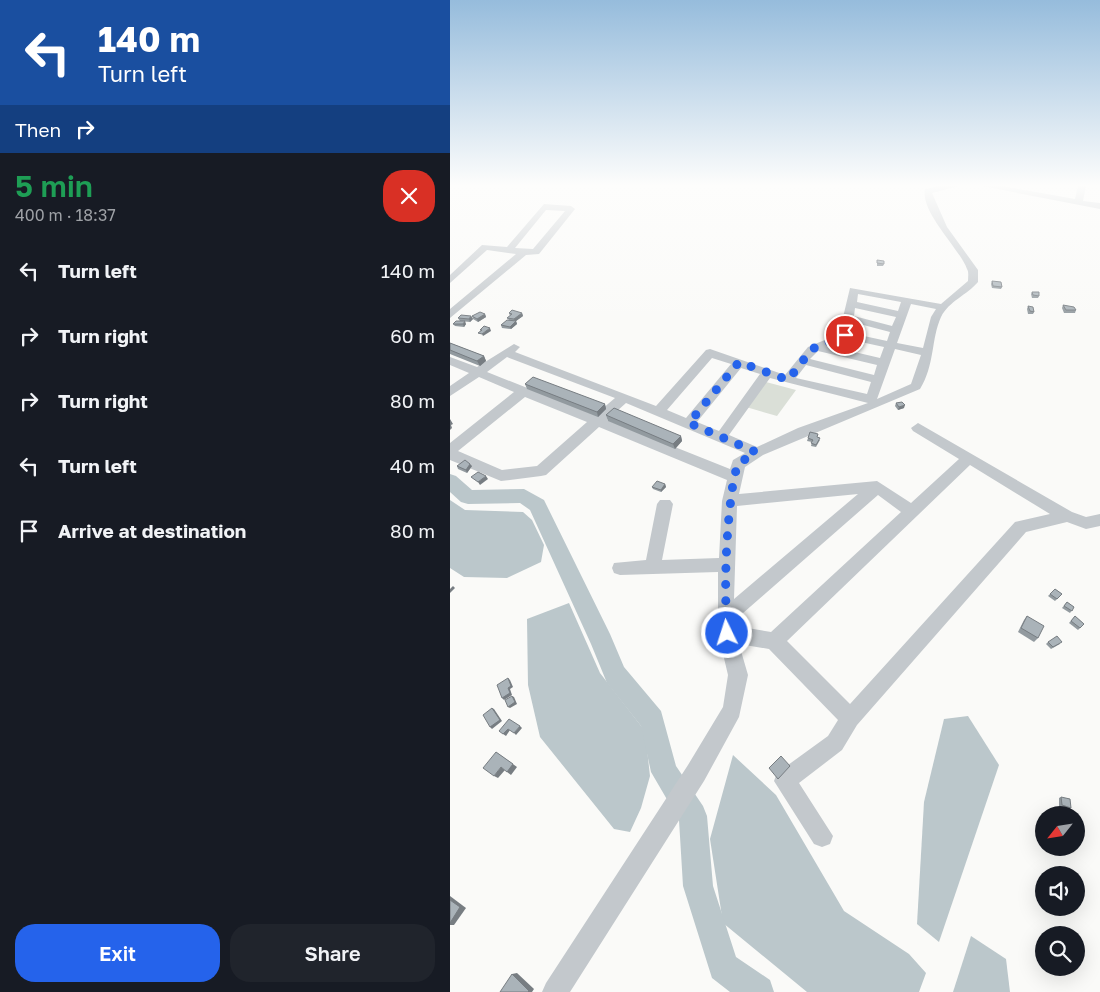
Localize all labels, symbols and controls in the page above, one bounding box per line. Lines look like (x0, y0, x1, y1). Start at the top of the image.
text: 140 m (98, 18, 200, 60)
icon: left (15, 20, 80, 85)
text: Turn left (98, 60, 187, 87)
icon: right (71, 115, 99, 143)
text: Then (15, 118, 61, 141)
text: 5 min (15, 168, 93, 204)
button: close (383, 170, 435, 222)
text: 400 m · 18:37 (15, 205, 116, 225)
icon: left (15, 257, 43, 285)
text: Turn left (58, 259, 137, 282)
text: 140 m (381, 259, 435, 282)
pin (824, 314, 866, 356)
icon: arrive (831, 321, 859, 349)
icon: right (15, 322, 43, 350)
text: Turn right (58, 324, 148, 347)
text: 60 m (390, 324, 435, 347)
icon: right (15, 387, 43, 415)
text: Turn right (58, 389, 148, 412)
text: 80 m (390, 389, 435, 412)
icon: left (15, 452, 43, 480)
text: Turn left (58, 454, 137, 477)
text: 40 m (390, 454, 435, 477)
icon: arrive (15, 517, 43, 545)
text: Arrive at destination (58, 519, 246, 542)
text: 80 m (390, 519, 435, 542)
position arrow (700, 606, 752, 658)
north arrow (1035, 806, 1085, 856)
map controls (1035, 806, 1085, 976)
button: sound (1035, 866, 1085, 916)
button: Exit (15, 924, 220, 982)
button: Share (230, 924, 435, 982)
button: search (1035, 926, 1085, 976)

